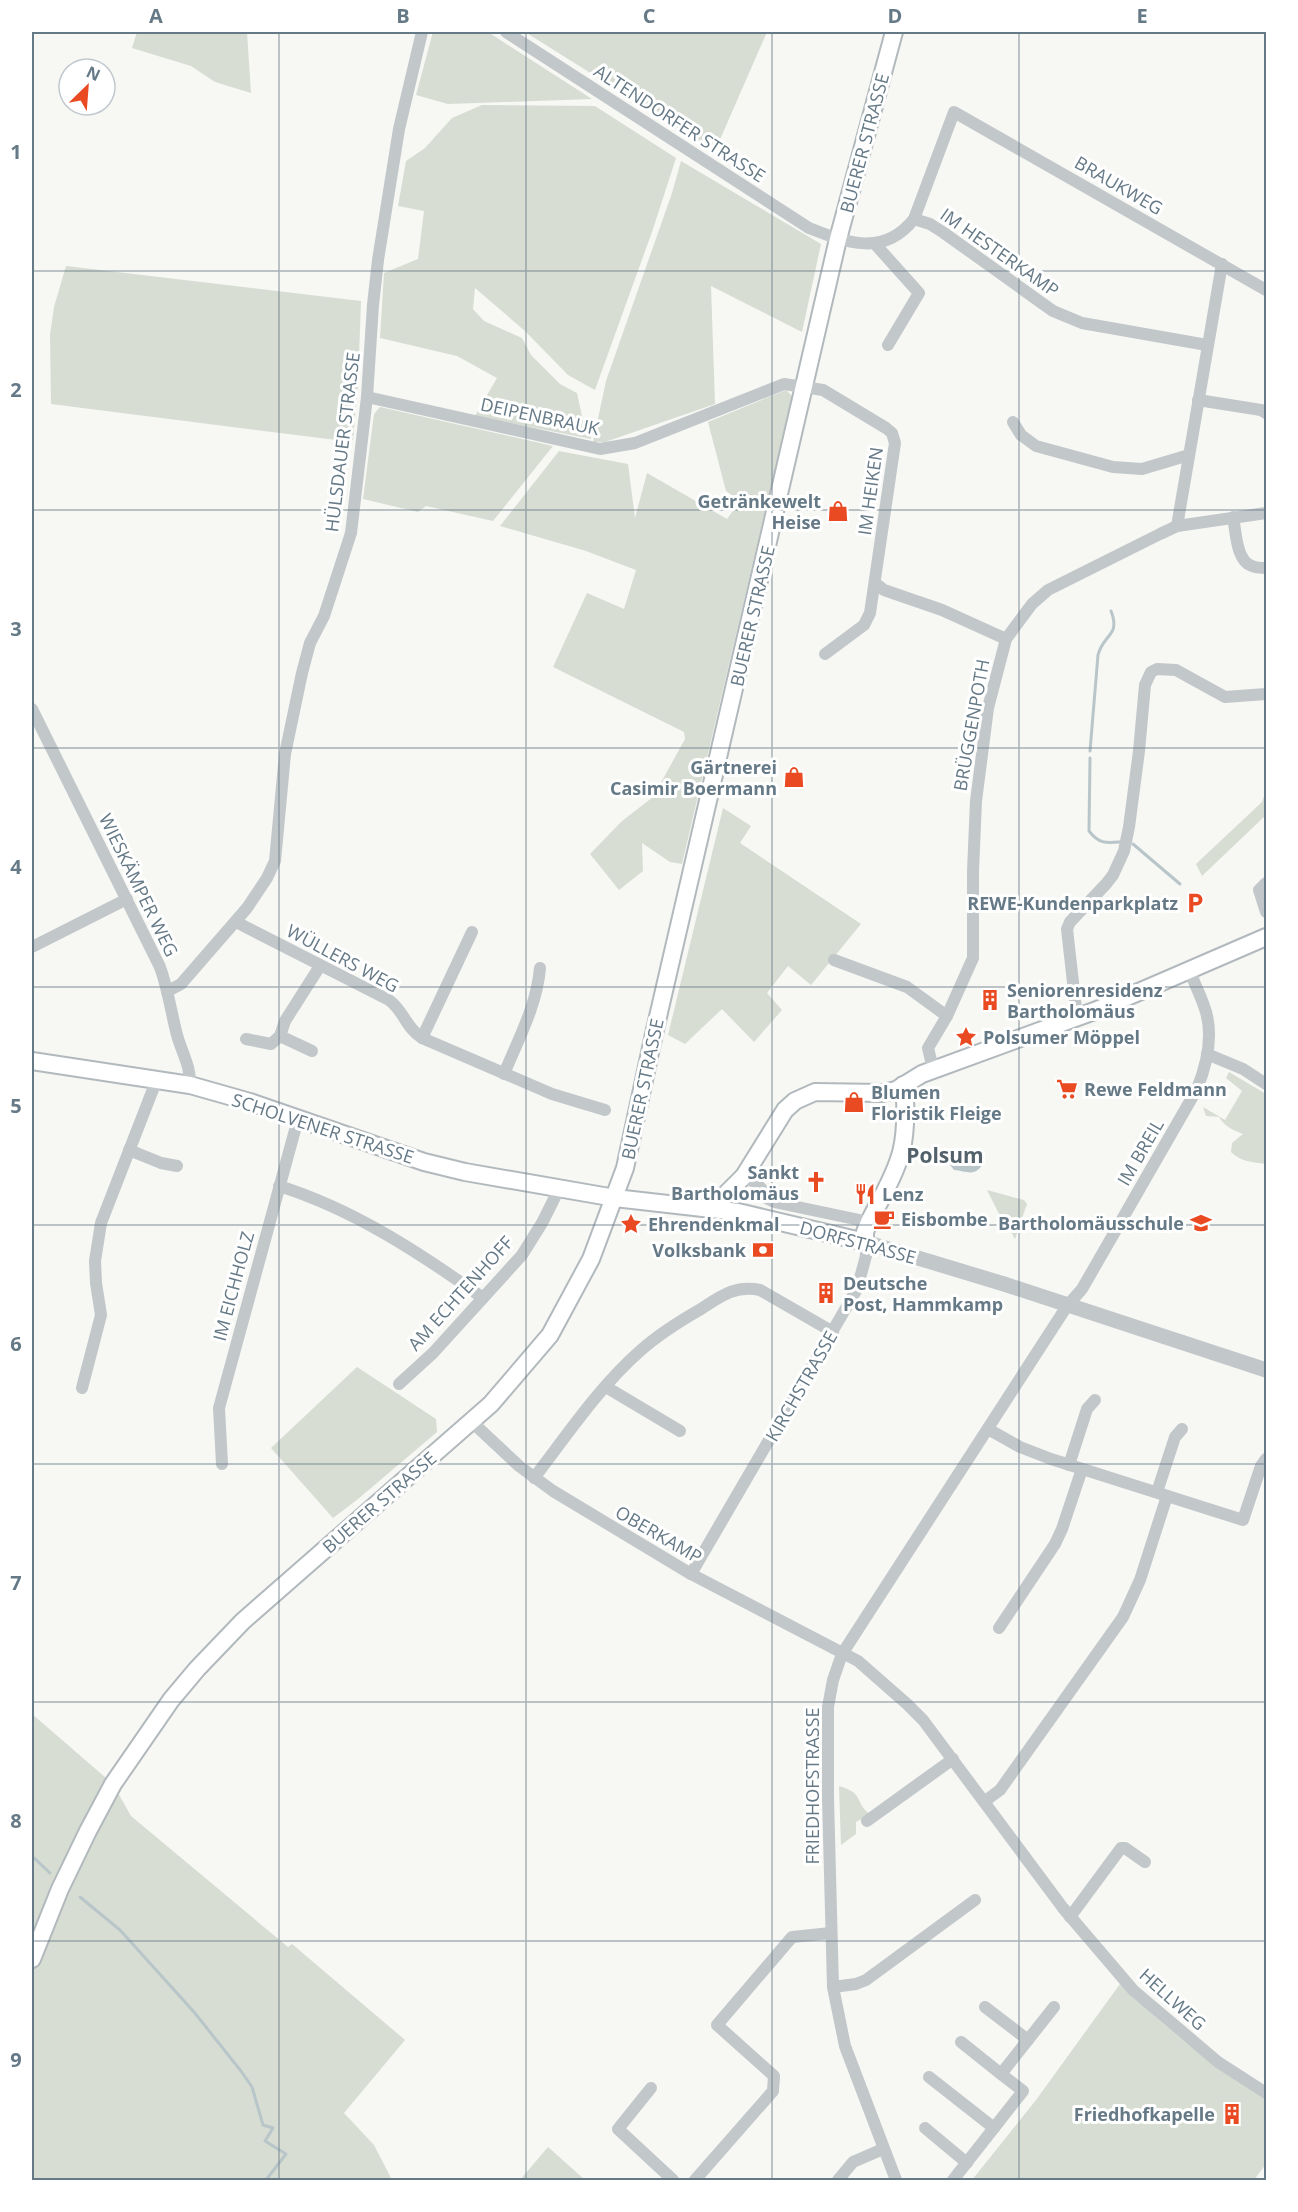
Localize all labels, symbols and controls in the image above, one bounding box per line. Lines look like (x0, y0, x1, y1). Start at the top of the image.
text: A (149, 2, 163, 29)
text: B (396, 2, 410, 29)
text: C (643, 2, 656, 29)
text: D (888, 2, 902, 29)
text: E (1136, 2, 1148, 29)
north arrow (57, 57, 117, 117)
street label: ALTENDORFER STRASSE (590, 59, 770, 187)
text: N (83, 61, 104, 86)
street label: BUERER STRASSE (834, 71, 894, 215)
text: 1 (10, 138, 22, 165)
street label: BRAUKWEG (1071, 150, 1167, 220)
street label: IM HESTERKAMP (936, 202, 1064, 302)
street label: HÜLSDAUER STRASSE (319, 351, 365, 533)
text: 2 (10, 376, 22, 403)
street label: DEIPENBRAUK (478, 392, 602, 440)
street label: IM HEIKEN (852, 445, 888, 537)
place label: Getränkewelt Heise (697, 489, 821, 534)
shop icon: Getränkewelt Heise (826, 499, 850, 523)
street label: BUERER STRASSE (724, 543, 780, 689)
text: 3 (10, 615, 22, 642)
street label: BRÜGGENPOTH (948, 657, 994, 793)
place label: Gärtnerei Casimir Boermann (610, 755, 777, 800)
shop icon: Gärtnerei Casimir Boermann (782, 765, 806, 789)
street label: WIESKÄMPER WEG (94, 809, 184, 961)
text: 4 (10, 853, 22, 880)
place label: REWE-Kundenparkplatz (967, 891, 1178, 915)
parking icon: REWE-Kundenparkplatz (1183, 891, 1207, 915)
street label: WÜLLERS WEG (283, 918, 403, 998)
place label: Seniorenresidenz Bartholomäus (1007, 978, 1163, 1023)
building icon: Seniorenresidenz Bartholomäus (978, 988, 1002, 1012)
street label: BUERER STRASSE (615, 1016, 669, 1162)
place icon: Polsumer Möppel (954, 1025, 978, 1049)
place label: Polsumer Möppel (983, 1025, 1140, 1049)
supermarket icon: Rewe Feldmann (1055, 1077, 1079, 1101)
place label: Rewe Feldmann (1084, 1077, 1227, 1101)
place label: Blumen Floristik Fleige (871, 1080, 1002, 1125)
street label: SCHOLVENER STRASSE (229, 1087, 417, 1169)
shop icon: Blumen Floristik Fleige (842, 1090, 866, 1114)
text: 5 (10, 1092, 22, 1119)
street label: IM BREIL (1111, 1114, 1169, 1190)
district label: Polsum (906, 1141, 984, 1169)
place label: Sankt Bartholomäus (671, 1160, 799, 1205)
church icon: Sankt Bartholomäus (804, 1170, 828, 1194)
restaurant icon: Lenz (853, 1182, 877, 1206)
place label: Lenz (882, 1182, 924, 1206)
cafe icon: Eisbombe (872, 1207, 896, 1231)
place label: Eisbombe (901, 1207, 988, 1231)
place label: Bartholomäusschule (998, 1211, 1184, 1235)
school or university icon: Bartholomäusschule (1189, 1211, 1213, 1235)
place icon: Ehrendenkmal (619, 1212, 643, 1236)
place label: Ehrendenkmal (648, 1212, 780, 1236)
street label: DORFSTRASSE (797, 1215, 919, 1269)
street label: IM EICHHOLZ (207, 1229, 259, 1343)
street label: AM ECHTENHOFF (402, 1231, 518, 1355)
place label: Volksbank (652, 1238, 747, 1262)
bank icon: Volksbank (751, 1238, 775, 1262)
place label: Deutsche Post, Hammkamp (843, 1271, 1003, 1316)
building icon: Deutsche Post, Hammkamp (814, 1281, 838, 1305)
street label: KIRCHSTRASSE (760, 1326, 842, 1446)
text: 6 (10, 1330, 22, 1357)
street label: BUERER STRASSE (317, 1446, 441, 1558)
street label: OBERKAMP (611, 1500, 707, 1568)
text: 7 (10, 1569, 22, 1596)
street label: FRIEDHOFSTRASSE (800, 1707, 824, 1865)
text: 8 (10, 1807, 22, 1834)
street label: HELLWEG (1135, 1963, 1211, 2035)
text: 9 (10, 2046, 22, 2073)
place label: Friedhofkapelle (1074, 2102, 1215, 2126)
building icon: Friedhofkapelle (1220, 2102, 1244, 2126)

